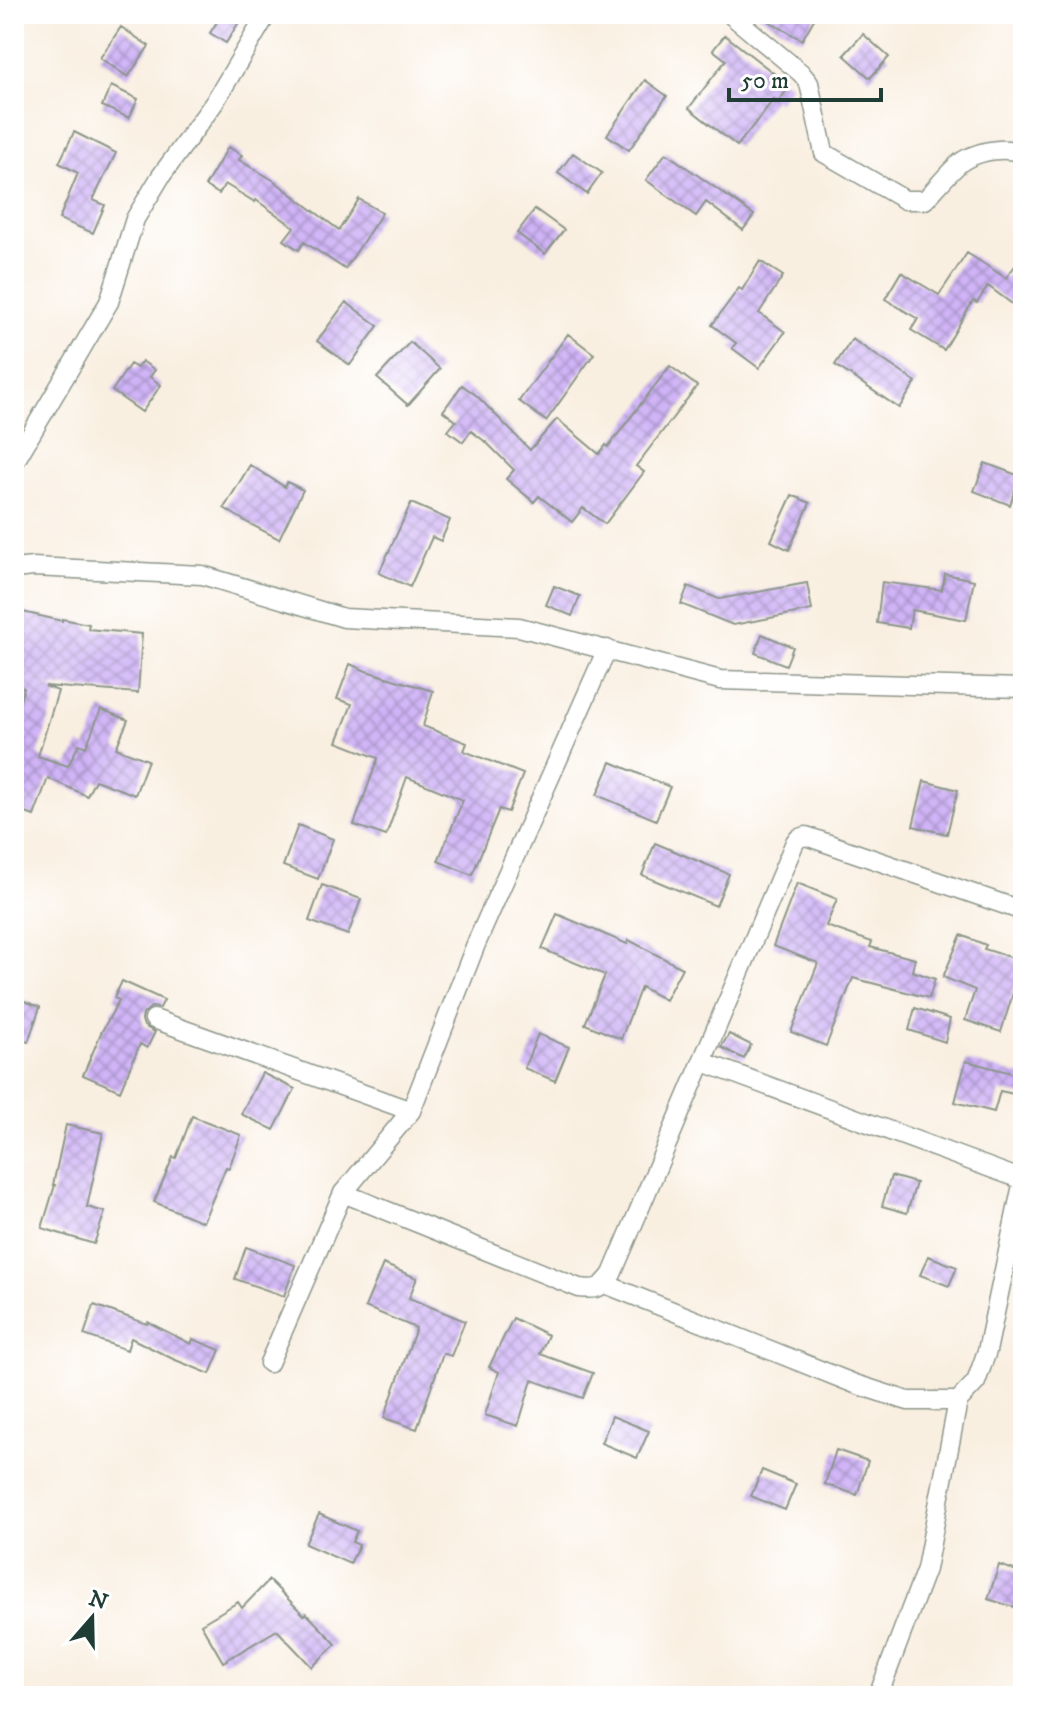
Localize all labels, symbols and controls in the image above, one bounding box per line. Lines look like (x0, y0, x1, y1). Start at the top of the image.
scale bar (729, 52, 881, 102)
text: 50 m (741, 66, 789, 96)
north arrow (52, 1578, 132, 1658)
text: N (85, 1585, 111, 1616)

